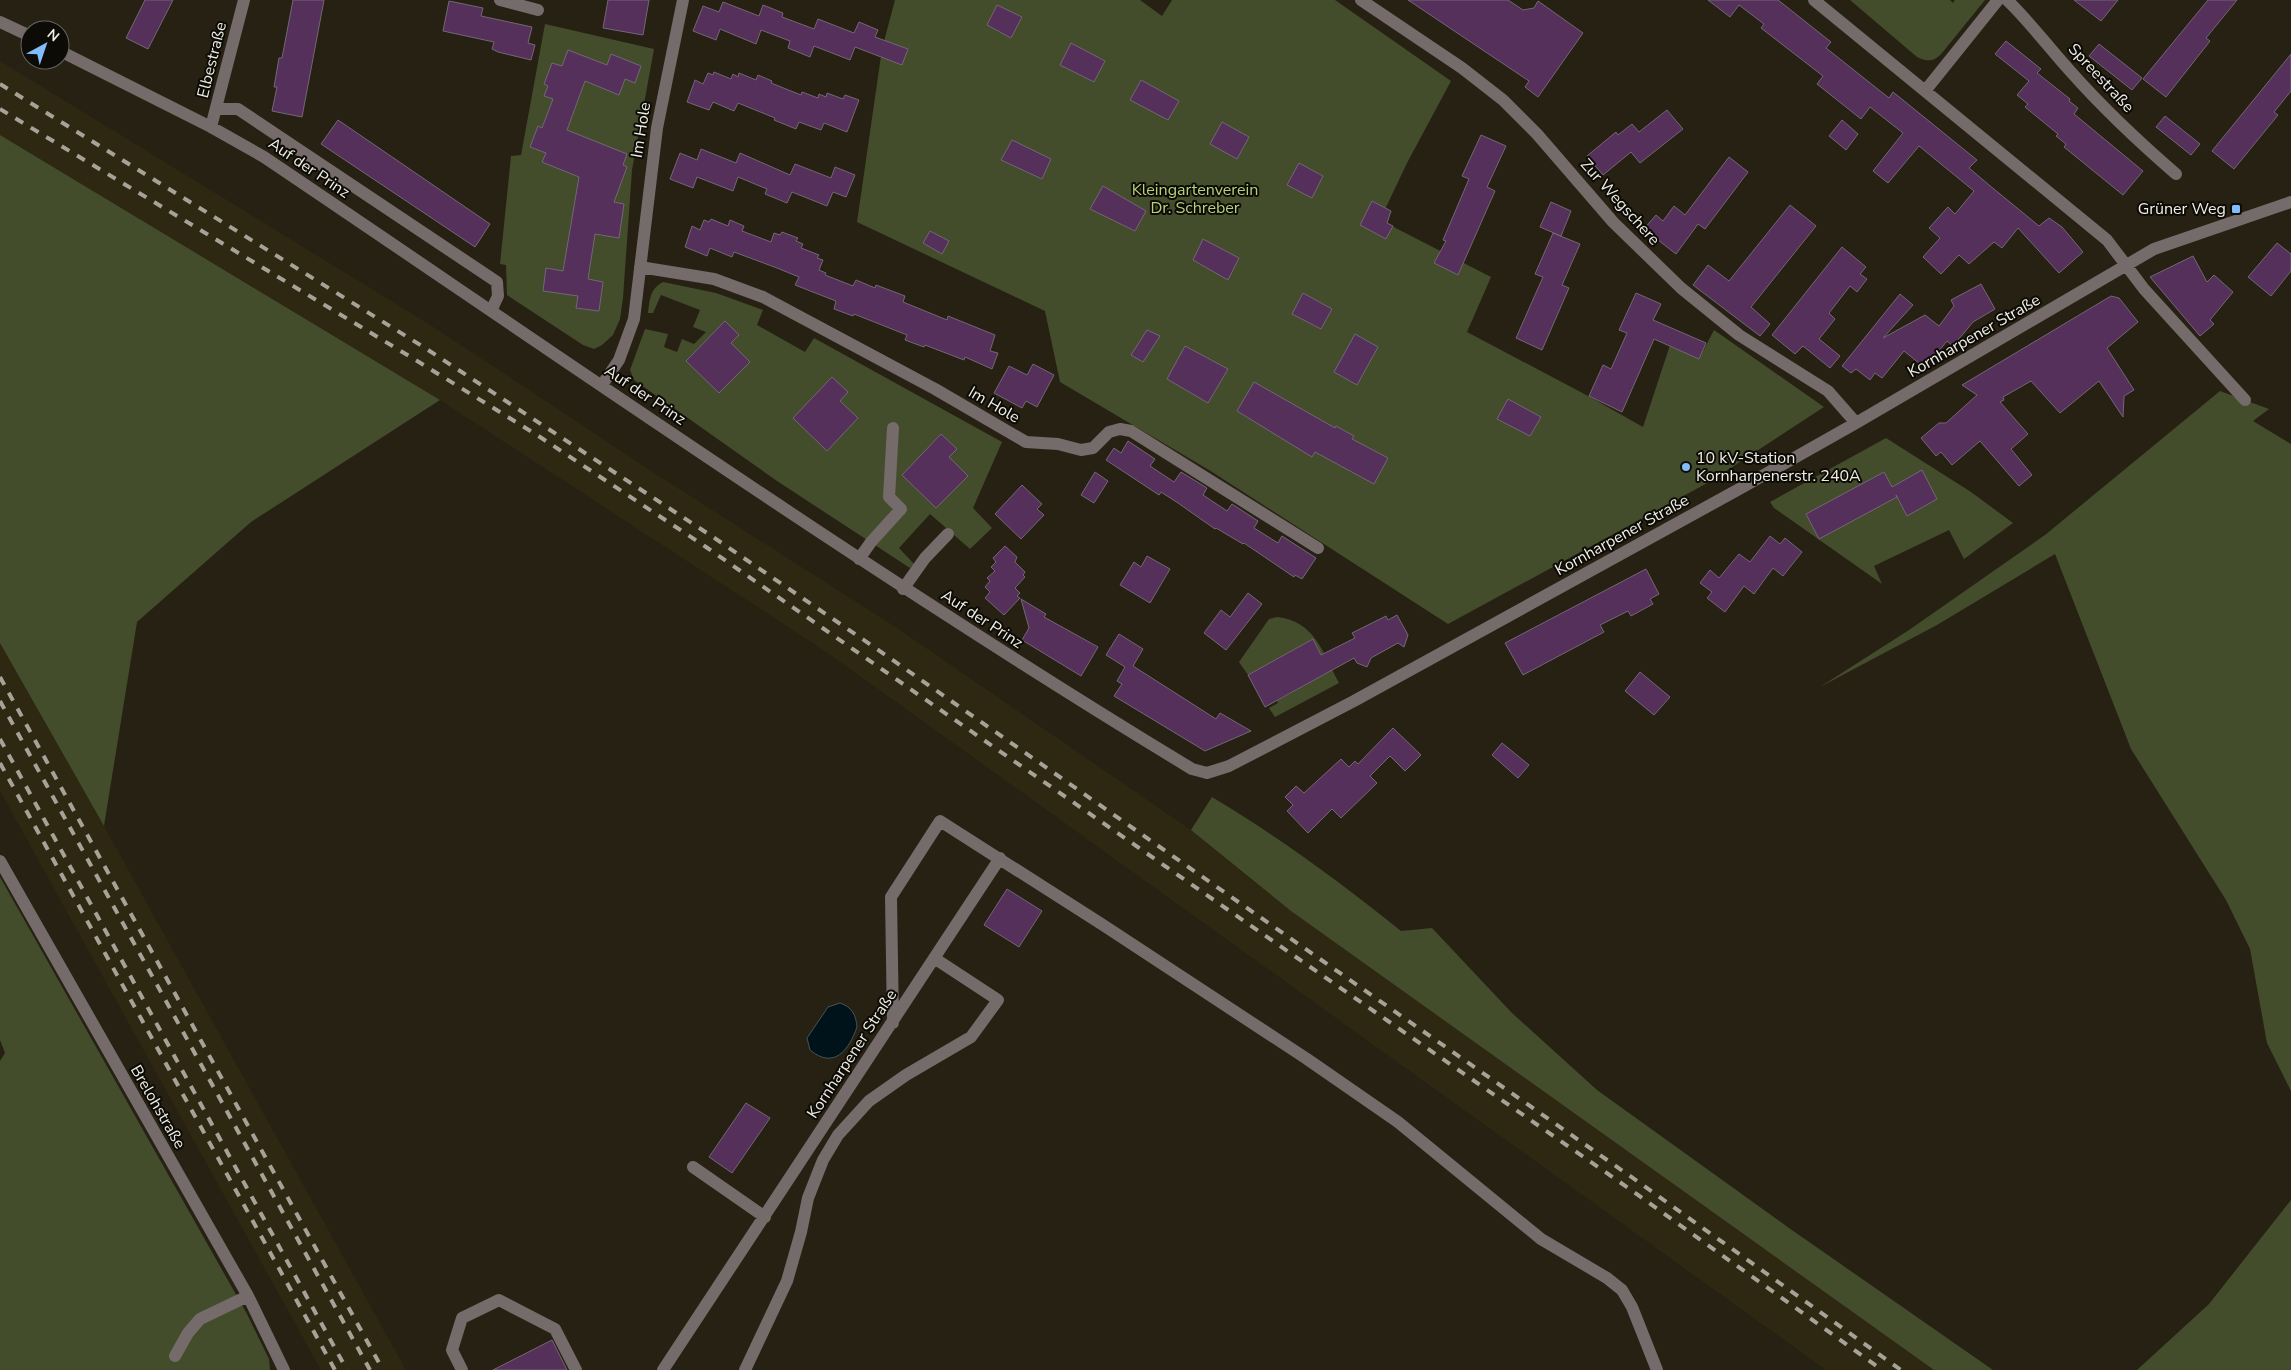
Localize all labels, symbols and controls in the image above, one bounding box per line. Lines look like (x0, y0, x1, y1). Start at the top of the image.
north arrow (20, 20, 70, 70)
street label: Elbestraße (192, 20, 232, 100)
text: N (43, 25, 63, 46)
street label: Spreestraße (2063, 38, 2139, 118)
street label: Im Hole (626, 101, 656, 159)
street label: Auf der Prinz (264, 133, 354, 203)
street label: Zur Wegschere (1575, 154, 1665, 250)
park label: Kleingartenverein Dr. Schreber (1132, 179, 1258, 219)
place label: Grüner Weg (2138, 198, 2226, 220)
marker: Grüner Weg (2230, 203, 2242, 215)
street label: Kornharpener Straße (1904, 289, 2044, 383)
street label: Auf der Prinz (600, 360, 690, 430)
street label: Im Hole (964, 381, 1024, 429)
place label: 10 kV-Station Kornharpenerstr. 240A (1696, 447, 1861, 487)
marker: 10 kV-Station Kornharpenerstr. 240A (1680, 461, 1692, 473)
street label: Kornharpener Straße (1551, 489, 1693, 581)
street label: Auf der Prinz (937, 584, 1027, 654)
street label: Kornharpener Straße (802, 985, 902, 1123)
street label: Brelohstraße (125, 1061, 191, 1153)

